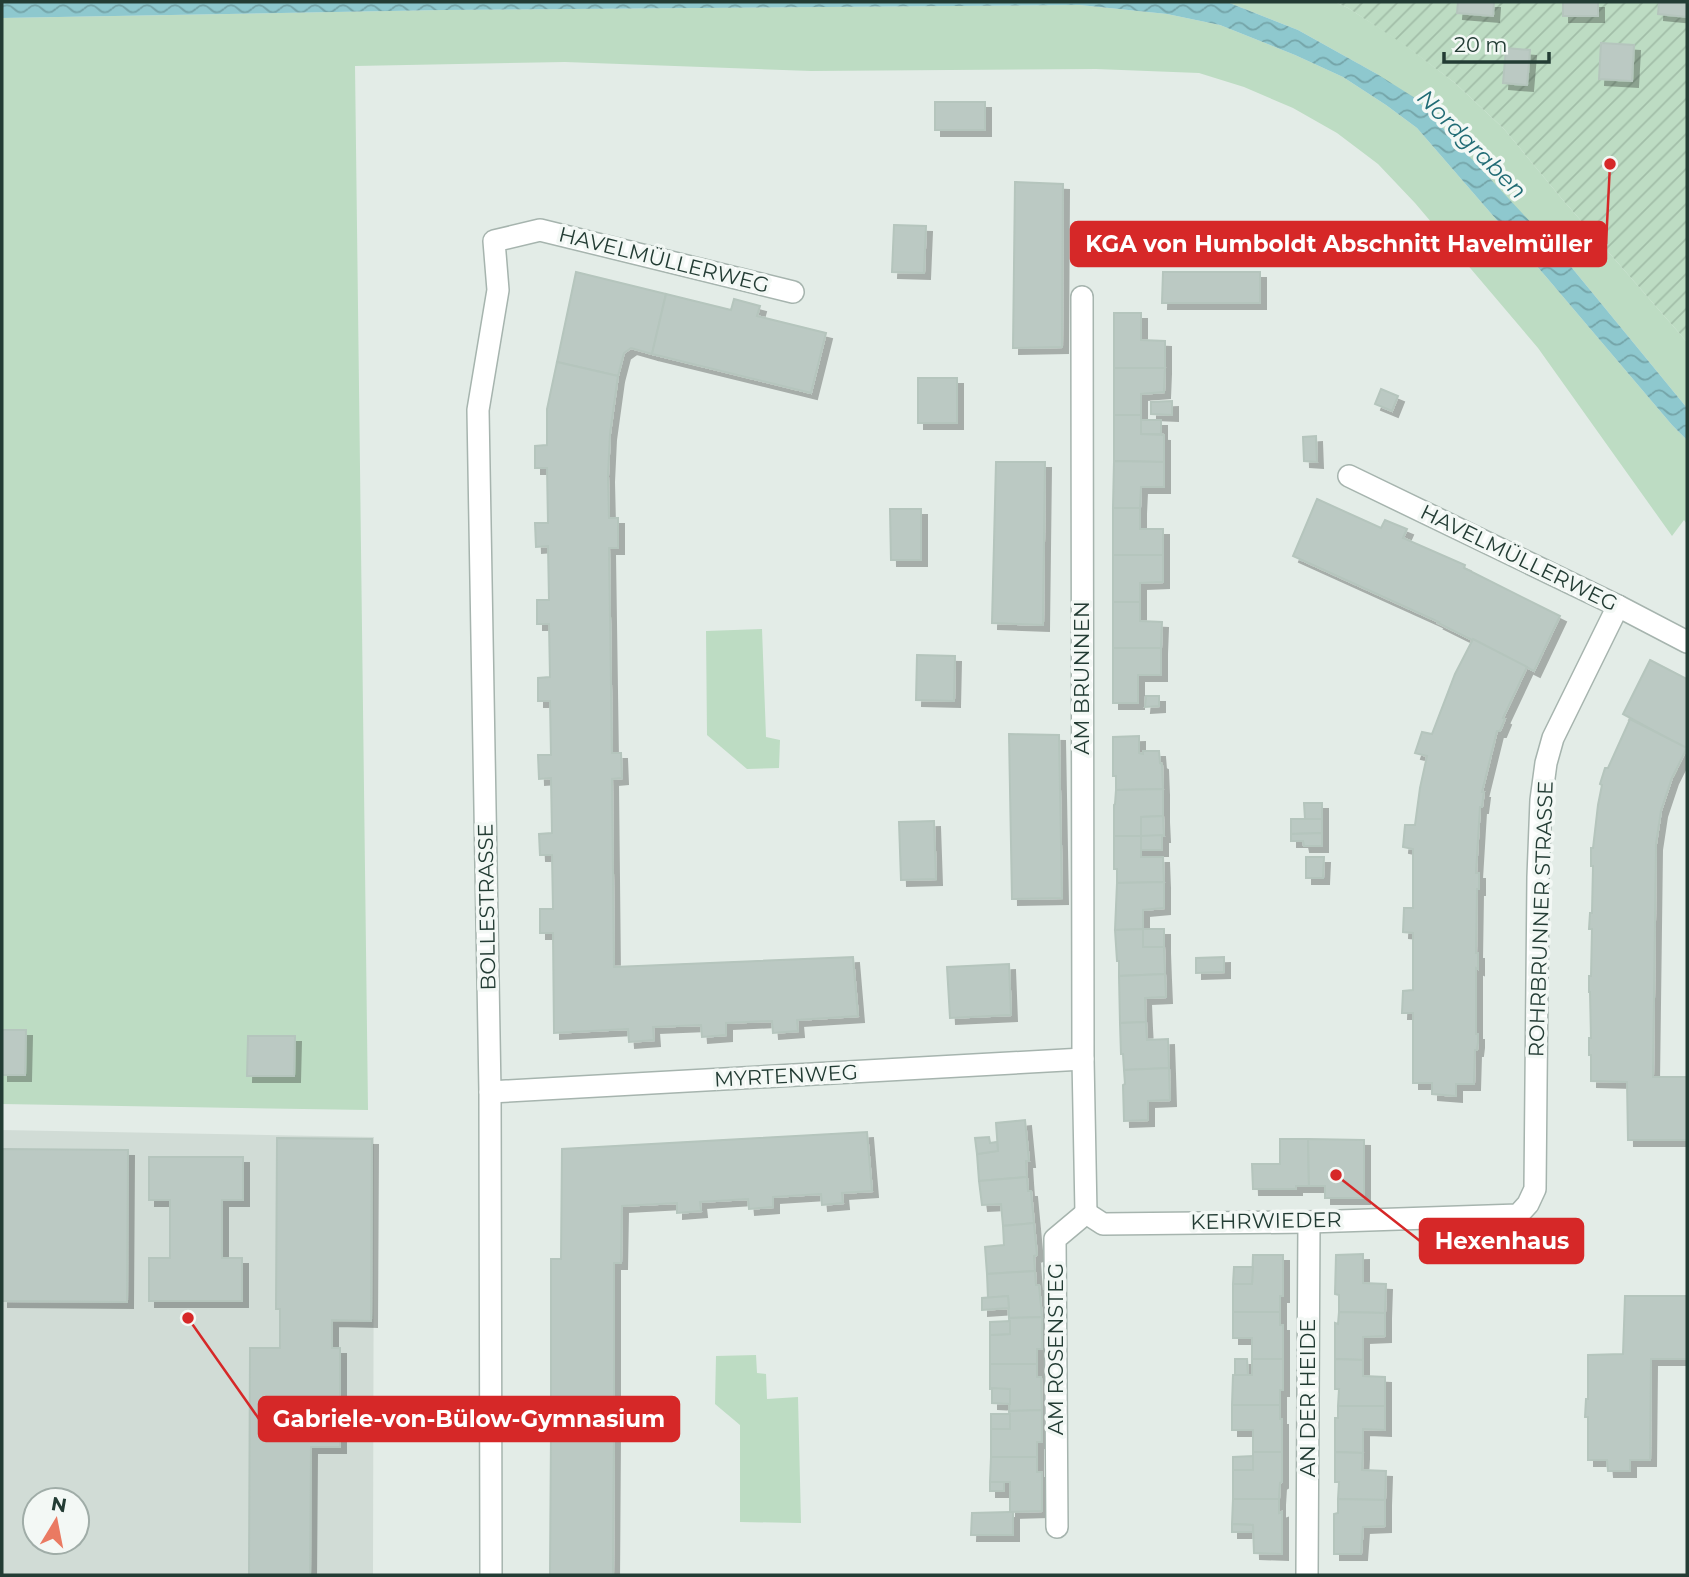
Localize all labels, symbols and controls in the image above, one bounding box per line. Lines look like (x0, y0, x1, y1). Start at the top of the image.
scale bar (1444, 21, 1549, 65)
text: 20 m (1454, 32, 1508, 57)
water label: Nordgraben (1412, 84, 1532, 204)
street label: HAVELMÜLLERWEG (556, 221, 772, 298)
callout: KGA von Humboldt Abschnitt Havelmüller (1071, 222, 1606, 266)
text: KGA von Humboldt Abschnitt Havelmüller (1085, 230, 1593, 258)
street label: HAVELMÜLLERWEG (1417, 499, 1622, 616)
street label: AM BRUNNEN (1069, 601, 1094, 755)
street label: ROHRBRUNNER STRASSE (1523, 780, 1558, 1058)
street label: BOLLESTRASSE (473, 823, 500, 991)
street label: MYRTENWEG (713, 1059, 858, 1092)
street label: KEHRWIEDER (1190, 1207, 1342, 1234)
callout: Hexenhaus (1420, 1219, 1583, 1263)
text: Hexenhaus (1435, 1227, 1569, 1255)
street label: AM ROSENSTEG (1043, 1263, 1068, 1435)
street label: AN DER HEIDE (1295, 1319, 1320, 1477)
callout: Gabriele-von-Bülow-Gymnasium (259, 1397, 679, 1441)
text: Gabriele-von-Bülow-Gymnasium (273, 1405, 665, 1433)
north arrow (21, 1486, 91, 1556)
text: N (49, 1492, 68, 1517)

